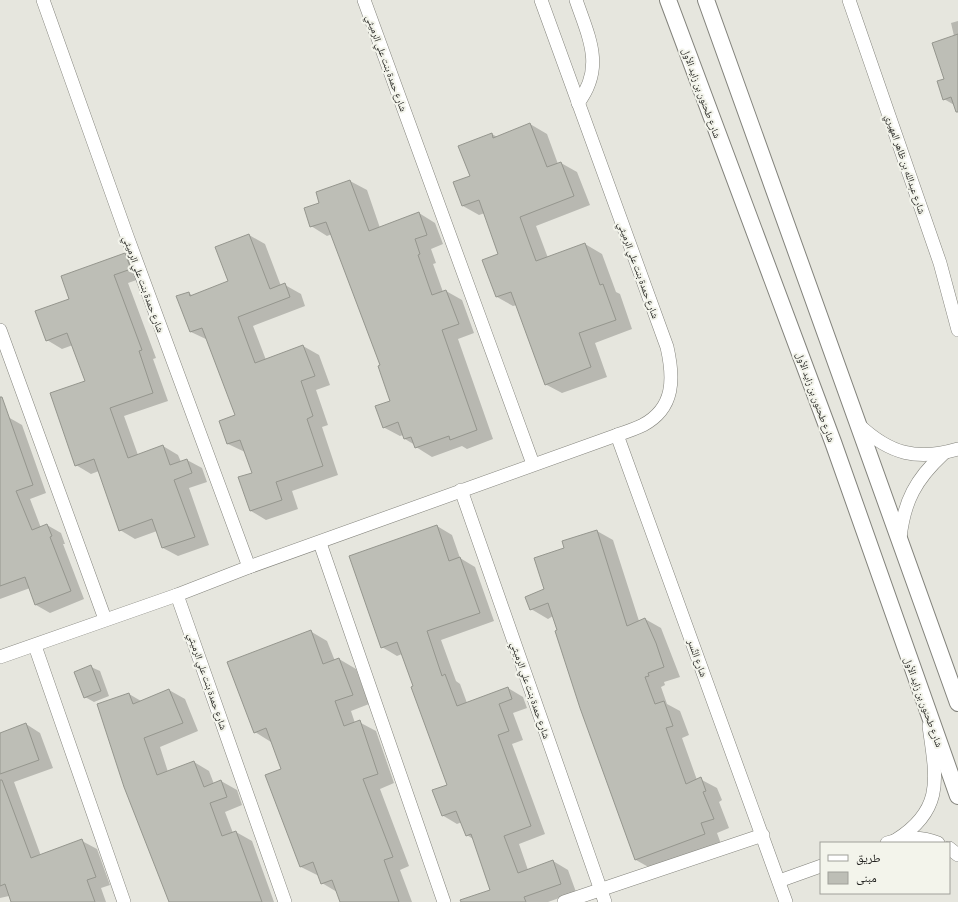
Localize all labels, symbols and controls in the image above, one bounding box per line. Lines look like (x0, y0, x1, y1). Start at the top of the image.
street label: شارع حمدة بنت علي الرميثي (362, 13, 410, 114)
street label: شارع طحنون بن زايد الأول (678, 46, 724, 141)
street label: شارع عبدالله بن ظاهر المهيري (881, 113, 929, 216)
street label: شارع حمدة بنت علي الرميثي (614, 220, 662, 321)
street label: شارع حمدة بنت علي الرميثي (119, 234, 167, 335)
street label: شارع طحنون بن زايد الأول (792, 350, 838, 445)
street label: شارع حمدة بنت علي الرميثي (183, 631, 230, 732)
street label: شارع النَّسر (683, 637, 710, 679)
street label: شارع حمدة بنت علي الرميثي (506, 640, 553, 741)
street label: شارع طحنون بن زايد الأول (900, 655, 946, 750)
legend (820, 842, 950, 894)
text: طريق (856, 850, 881, 867)
text: مبنى (856, 870, 877, 887)

